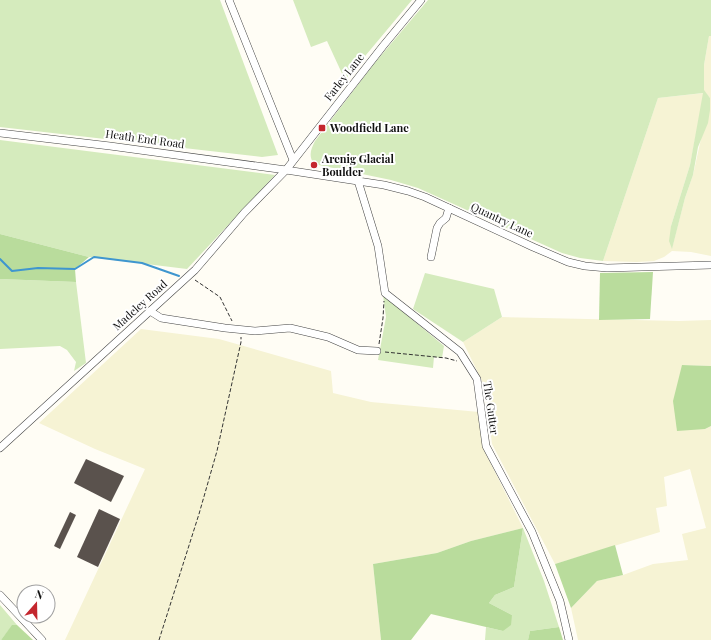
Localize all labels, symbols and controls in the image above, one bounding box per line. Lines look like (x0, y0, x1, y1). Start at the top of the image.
street label: Farley Lane (320, 49, 367, 104)
place label: Woodfield Lane (329, 120, 409, 135)
marker: Woodfield Lane (317, 123, 327, 133)
street label: Heath End Road (105, 126, 186, 152)
place label: Arenig Glacial Boulder (321, 151, 394, 179)
marker: Arenig Glacial Boulder (309, 160, 319, 170)
street label: Quantry Lane (468, 198, 536, 241)
street label: Madeley Road (109, 276, 171, 333)
street label: The Gutter (480, 380, 503, 436)
north arrow (16, 584, 56, 624)
text: N (33, 586, 46, 603)

